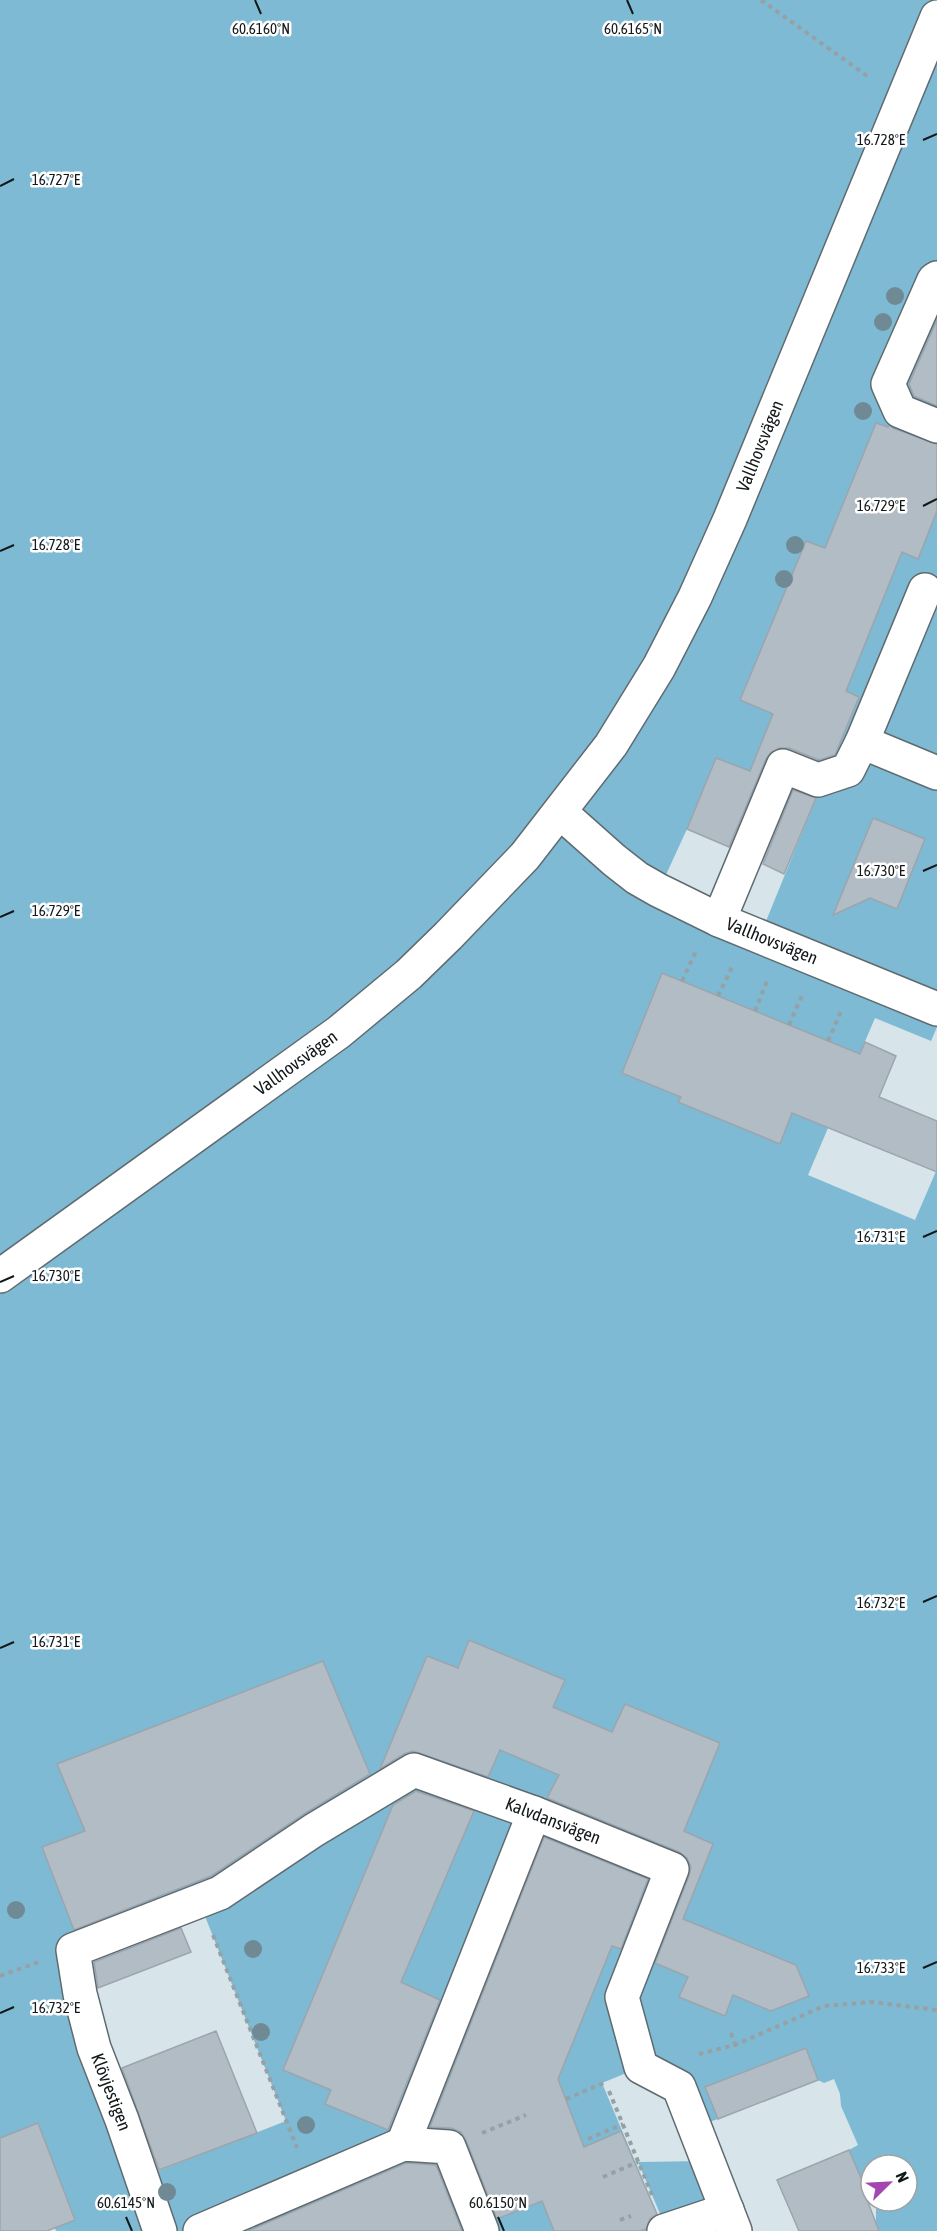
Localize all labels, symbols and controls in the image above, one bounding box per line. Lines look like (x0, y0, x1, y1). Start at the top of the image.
text: 60.6160°N (232, 20, 290, 37)
text: 60.6165°N (604, 20, 662, 37)
text: 16.728°E (857, 131, 906, 148)
text: 16.727°E (32, 171, 81, 188)
street label: Vallhovsvägen (732, 397, 787, 495)
text: 16.729°E (857, 497, 906, 514)
text: 16.728°E (32, 536, 81, 553)
text: 16.730°E (857, 862, 906, 879)
text: 16.729°E (32, 902, 81, 919)
street label: Vallhovsvägen (723, 913, 821, 968)
street label: Vallhovsvägen (250, 1026, 341, 1100)
text: 16.731°E (857, 1228, 906, 1245)
text: 16.730°E (32, 1267, 81, 1284)
text: 16.732°E (857, 1594, 906, 1611)
text: 16.731°E (32, 1633, 81, 1650)
street label: Kalvdansvägen (502, 1793, 604, 1848)
text: 16.733°E (857, 1959, 906, 1976)
text: 16.732°E (32, 1999, 81, 2016)
street label: Klövjestigen (87, 2050, 136, 2134)
north arrow (859, 2153, 919, 2213)
text: N (893, 2169, 913, 2185)
text: 60.6145°N (97, 2194, 155, 2211)
text: 60.6150°N (469, 2194, 527, 2211)

